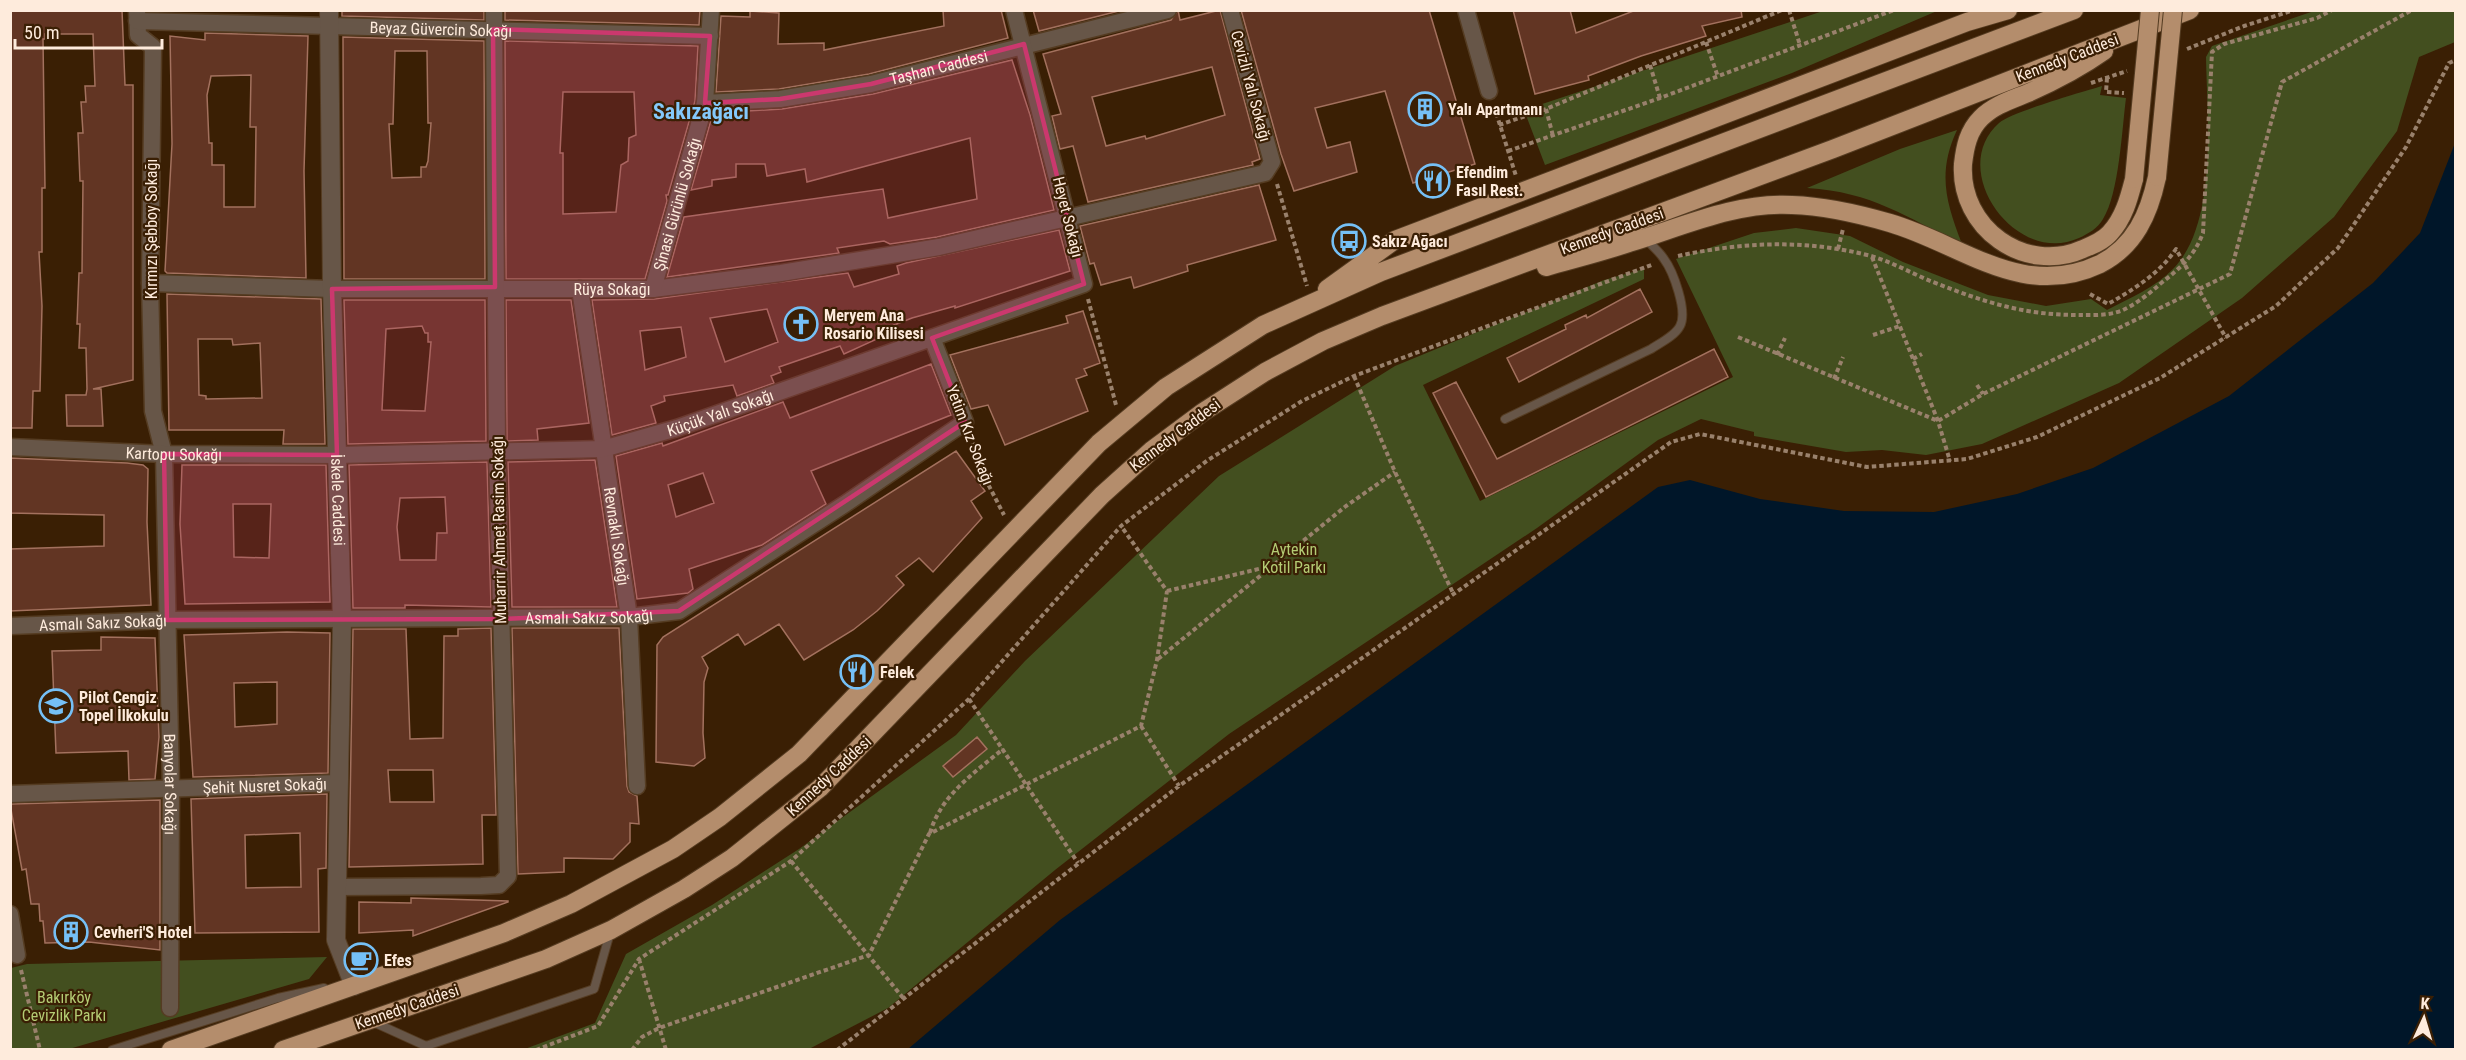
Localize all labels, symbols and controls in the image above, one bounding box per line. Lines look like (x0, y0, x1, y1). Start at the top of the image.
scale bar (15, 12, 162, 50)
street label: Beyaz Güvercin Sokağı (369, 18, 512, 40)
text: 50 m (24, 22, 59, 43)
street label: Cevizli Yalı Sokağı (1227, 28, 1275, 144)
street label: Kennedy Caddesi (2013, 30, 2121, 86)
street label: Taşhan Caddesi (888, 46, 990, 89)
building icon: Yalı Apartmanı (1407, 91, 1443, 127)
district label: Sakızağacı (653, 99, 749, 124)
place label: Yalı Apartmanı (1448, 100, 1542, 119)
street label: Şinasi Gürünlü Sokağı (649, 135, 704, 273)
street label: Kırmızı Şebboy Sokağı (142, 159, 161, 299)
restaurant icon: Efendim Fasıl Rest. (1415, 163, 1451, 199)
place label: Efendim Fasıl Rest. (1456, 163, 1523, 200)
street label: Heyet Sokağı (1049, 175, 1087, 259)
street label: Kennedy Caddesi (1558, 204, 1666, 258)
bus stop icon: Sakız Ağacı (1331, 223, 1367, 259)
place label: Sakız Ağacı (1372, 232, 1448, 251)
street label: Rüya Sokağı (573, 280, 650, 299)
church icon: Meryem Ana Rosario Kilisesi (783, 306, 819, 342)
place label: Meryem Ana Rosario Kilisesi (824, 306, 924, 343)
street label: Yetim Kız Sokağı (942, 382, 998, 488)
street label: Küçük Yalı Sokağı (665, 385, 776, 440)
street label: Kennedy Caddesi (1126, 395, 1224, 475)
street label: Muharrir Ahmet Rasim Sokağı (488, 436, 510, 624)
street label: Kartopu Sokağı (125, 443, 222, 464)
street label: İskele Caddesi (328, 454, 349, 546)
street label: Revnaklı Sokağı (600, 486, 634, 587)
park label: Aytekin Kotil Parkı (1262, 540, 1326, 577)
street label: Asmalı Sakız Sokağı (525, 605, 654, 627)
street label: Asmalı Sakız Sokağı (39, 611, 167, 634)
restaurant icon: Felek (839, 654, 875, 690)
place label: Felek (880, 663, 915, 682)
school or university icon: Pilot Cengiz Topel İlkokulu (38, 688, 74, 724)
place label: Pilot Cengiz Topel İlkokulu (79, 688, 169, 725)
street label: Kennedy Caddesi (783, 732, 875, 820)
street label: Banyolar Sokağı (160, 733, 181, 835)
street label: Şehit Nusret Sokağı (203, 774, 327, 797)
building icon: Cevheri'S Hotel (53, 914, 89, 950)
place label: Cevheri'S Hotel (94, 923, 192, 942)
cafe icon: Efes (343, 942, 379, 978)
place label: Efes (384, 951, 412, 970)
street label: Kennedy Caddesi (353, 980, 461, 1034)
park label: Bakırköy Cevizlik Parkı (22, 988, 106, 1025)
north arrow (2394, 988, 2454, 1048)
text: K (2420, 994, 2430, 1013)

